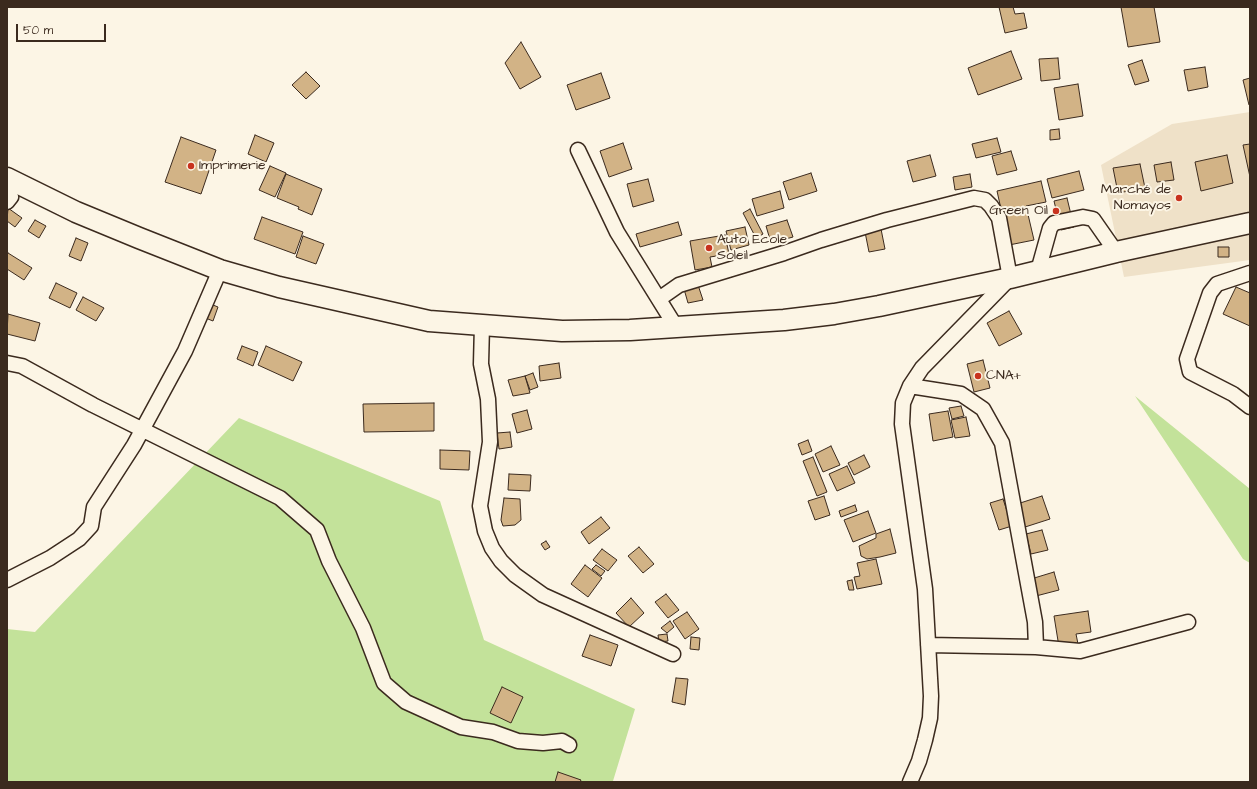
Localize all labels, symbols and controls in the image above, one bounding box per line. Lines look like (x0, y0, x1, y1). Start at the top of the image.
scale bar (18, 16, 108, 42)
text: 50 m (23, 22, 53, 39)
place label: Imprimerie (199, 158, 266, 174)
marker: Imprimerie (186, 161, 196, 171)
place label: Marché de Nomayos (1101, 182, 1171, 214)
marker: Marché de Nomayos (1174, 193, 1184, 203)
place label: Green Oil (989, 203, 1048, 219)
marker: Green Oil (1051, 206, 1061, 216)
place label: Auto Ecole Soleil (717, 232, 787, 264)
marker: Auto Ecole Soleil (704, 243, 714, 253)
place label: CNA+ (986, 368, 1021, 384)
marker: CNA+ (973, 371, 983, 381)

